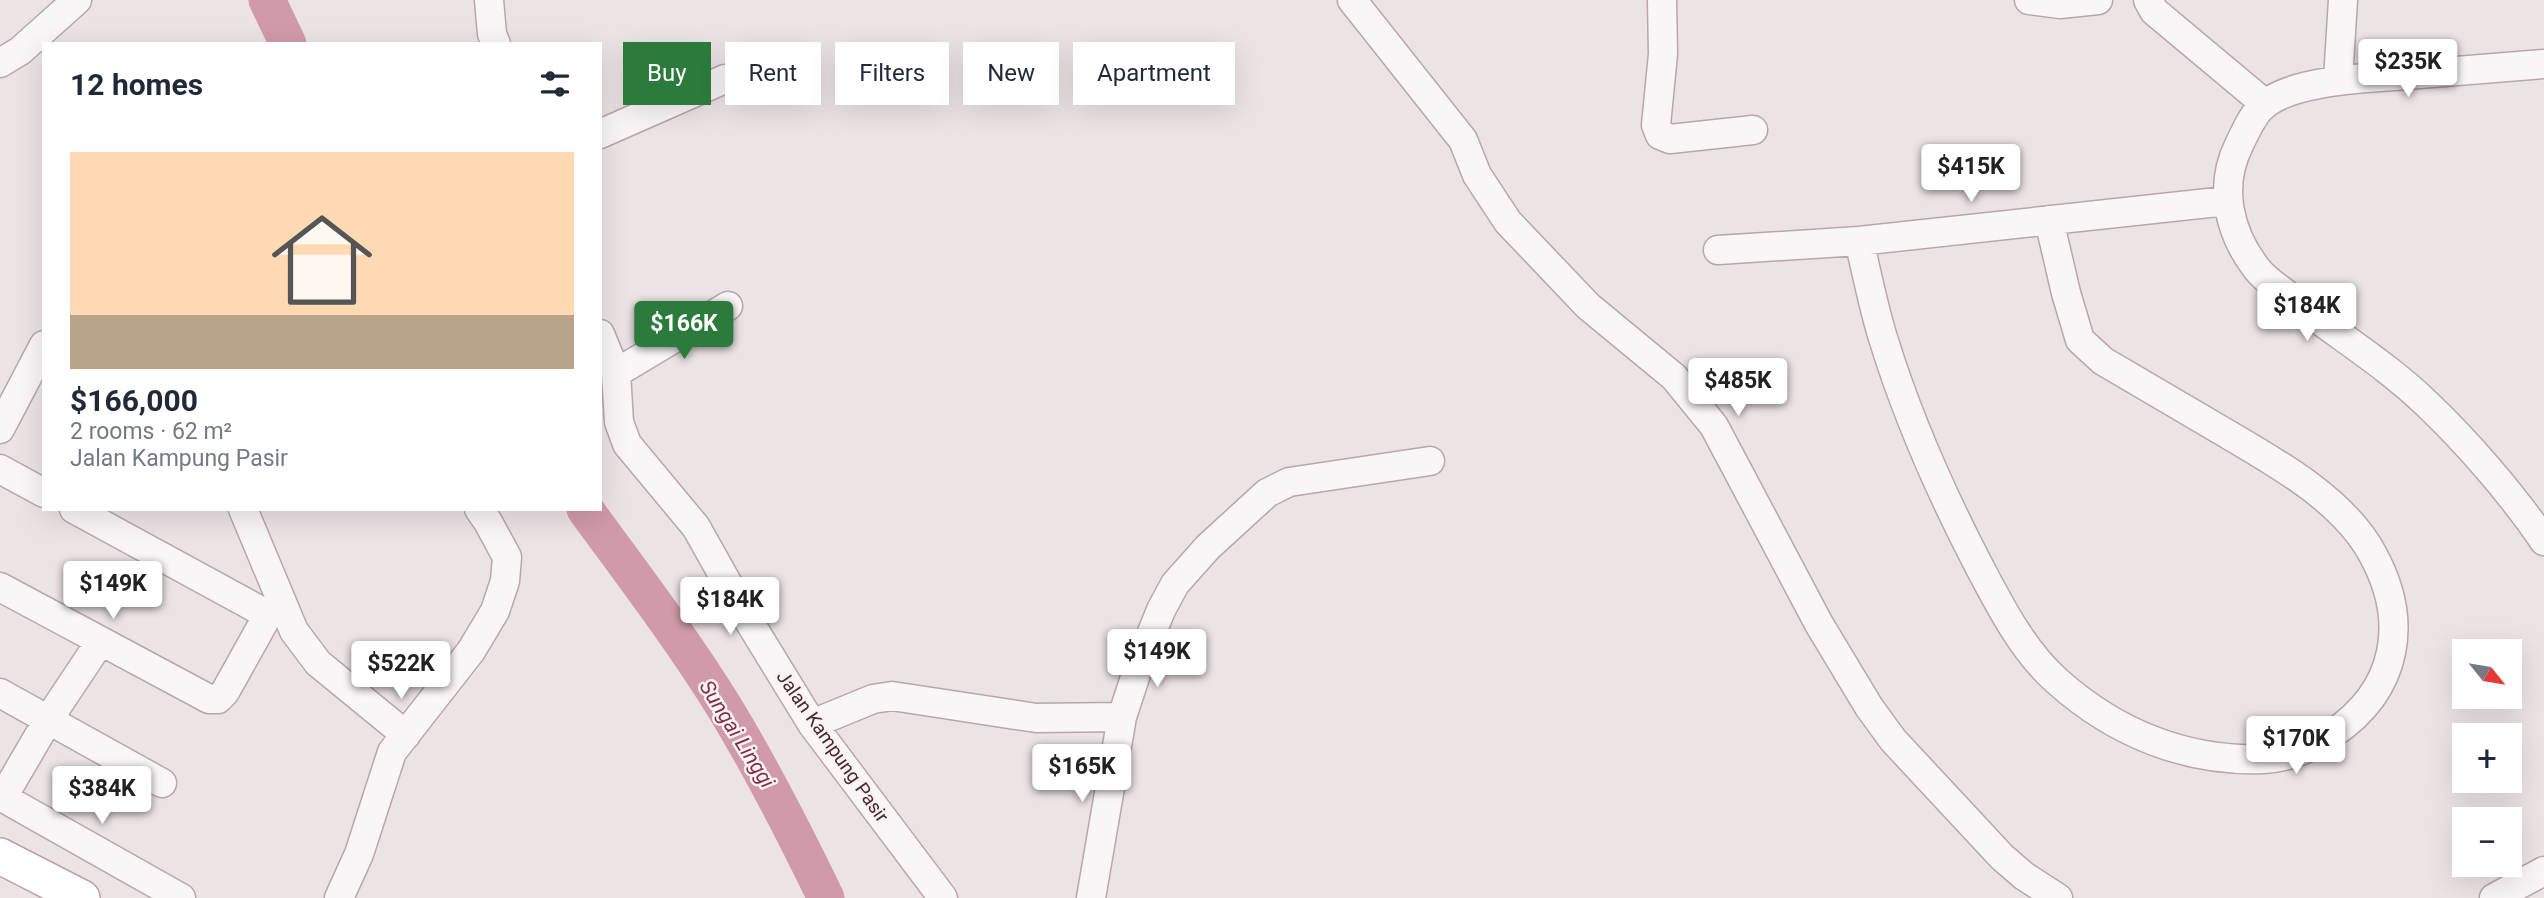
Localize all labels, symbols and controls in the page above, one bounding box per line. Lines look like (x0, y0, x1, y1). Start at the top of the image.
pin: $235K (2359, 40, 2457, 99)
chip: Buy (623, 42, 711, 105)
chip: Rent (725, 42, 821, 105)
chip: Filters (835, 42, 949, 105)
chip: New (963, 42, 1059, 105)
chip: Apartment (1073, 42, 1235, 105)
text: $235K (2374, 48, 2442, 75)
icon: filters (536, 65, 574, 103)
text: 12 homes (70, 67, 203, 102)
pin: $415K (1922, 144, 2020, 204)
text: $415K (1937, 153, 2005, 180)
icon: home (259, 197, 385, 323)
pin: $184K (2258, 284, 2356, 343)
text: $184K (2273, 292, 2341, 319)
pin: $166K (635, 302, 733, 361)
text: $166K (650, 310, 718, 337)
pin: $485K (1689, 358, 1787, 418)
text: $485K (1704, 367, 1772, 394)
text: $166,000 (70, 383, 198, 418)
text: 2 rooms · 62 m² (70, 418, 232, 445)
text: Jalan Kampung Pasir (70, 445, 288, 472)
pin: $149K (64, 562, 162, 621)
text: $149K (79, 570, 147, 597)
pin: $184K (681, 578, 779, 637)
text: $184K (696, 586, 764, 613)
pin: $149K (1108, 630, 1206, 689)
text: $149K (1123, 638, 1191, 665)
north arrow (2452, 639, 2522, 709)
map controls (2452, 639, 2522, 877)
pin: $522K (352, 642, 450, 701)
text: $522K (367, 650, 435, 677)
street label: Jalan Kampung Pasir (772, 666, 894, 827)
water label: Sungai Linggi (694, 676, 780, 792)
pin: $170K (2247, 716, 2345, 776)
button: + (2452, 723, 2522, 793)
text: $170K (2262, 725, 2330, 752)
pin: $165K (1033, 744, 1131, 804)
text: $165K (1048, 753, 1116, 780)
pin: $384K (53, 766, 151, 826)
text: $384K (68, 775, 136, 802)
button: − (2452, 807, 2522, 877)

